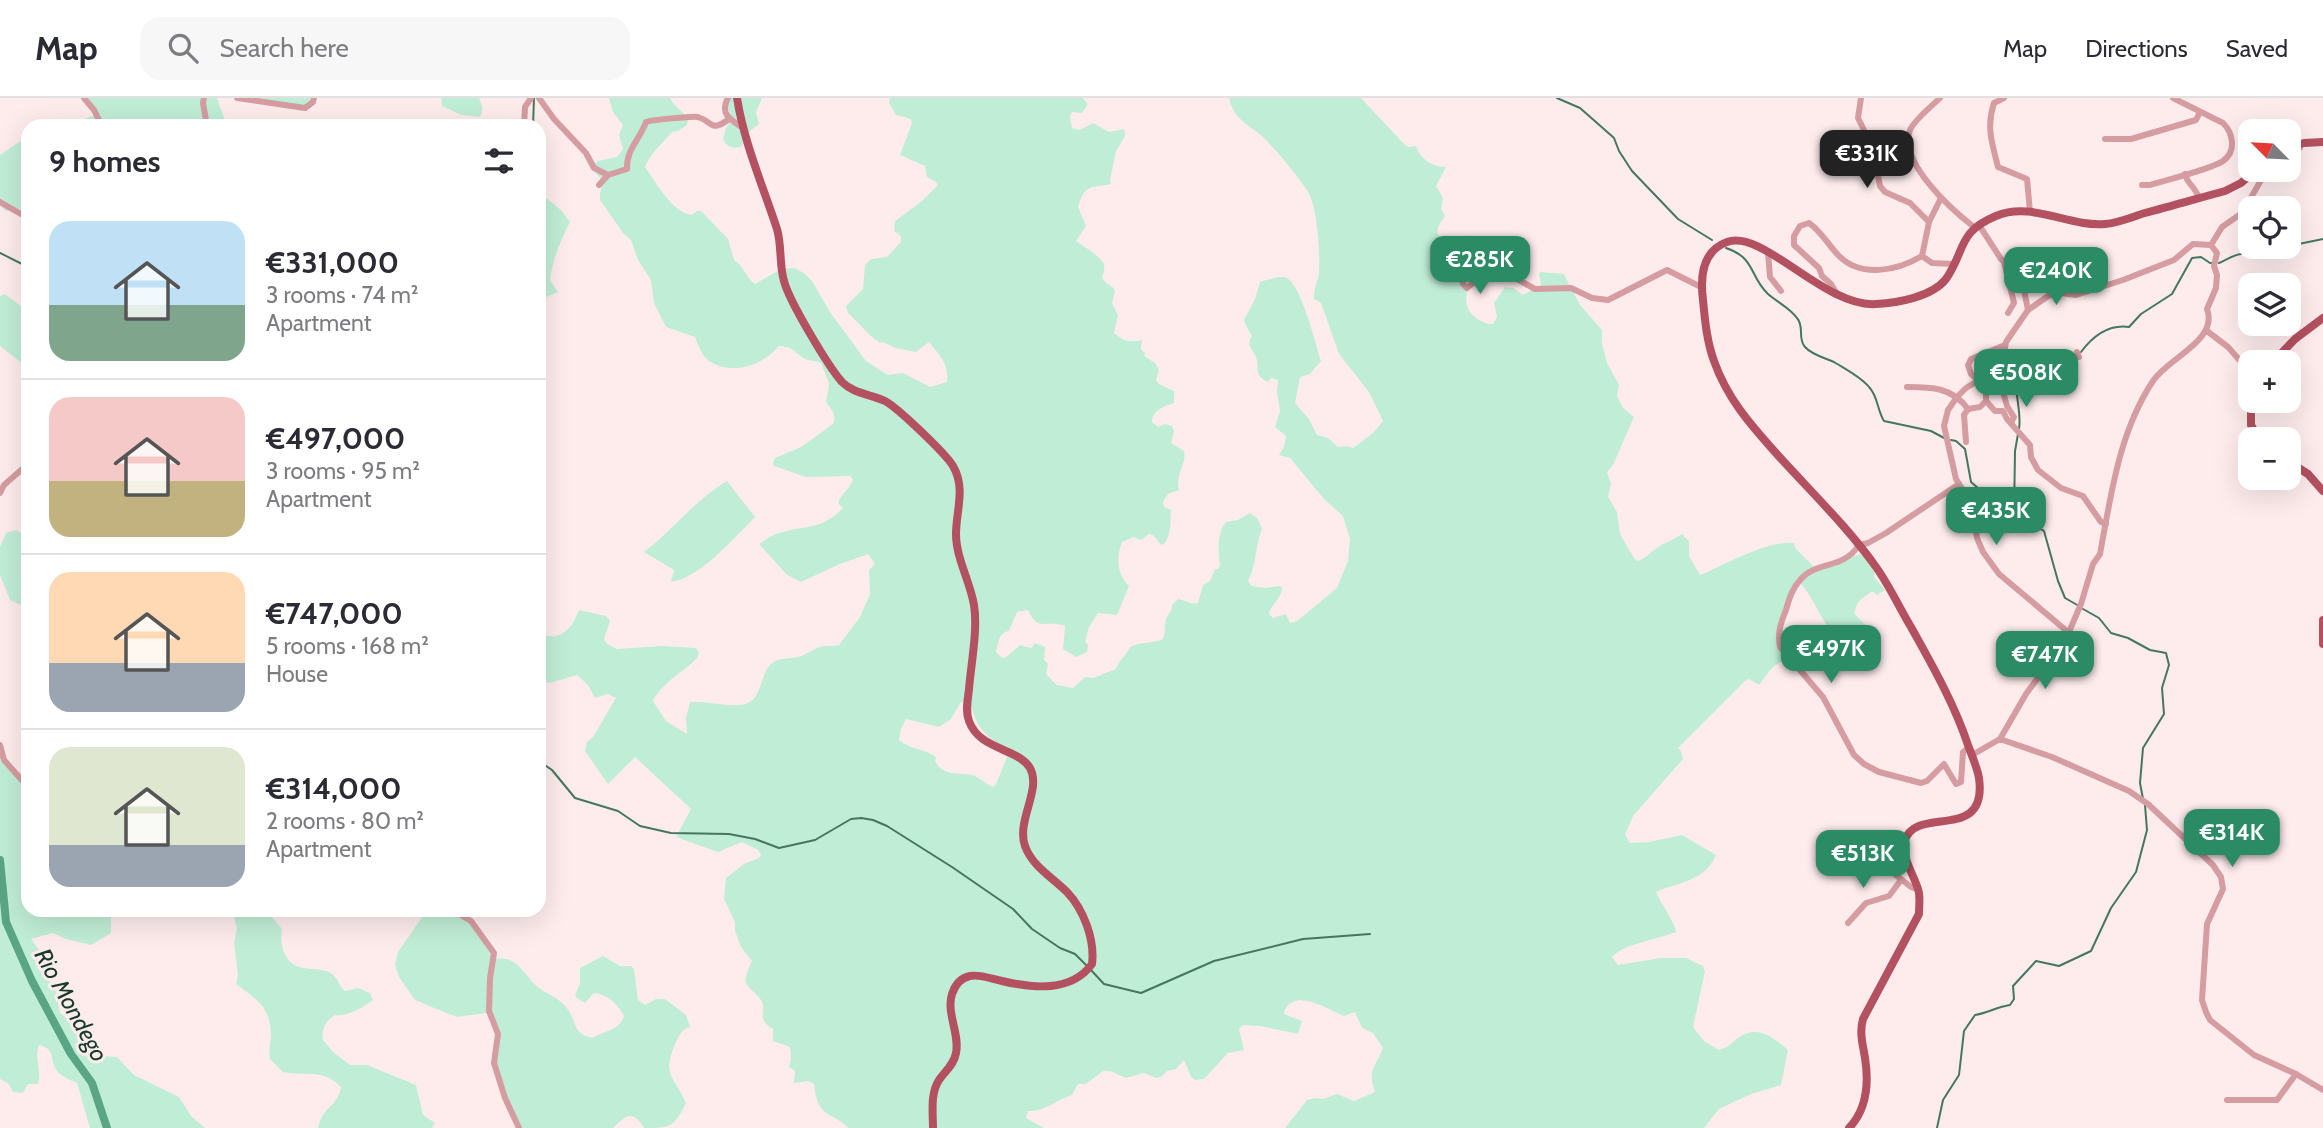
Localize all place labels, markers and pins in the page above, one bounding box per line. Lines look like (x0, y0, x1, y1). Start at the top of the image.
pin: €331K (1818, 130, 1916, 190)
pin: €285K (1431, 236, 1529, 296)
pin: €240K (2007, 248, 2105, 307)
pin: €508K (1977, 350, 2075, 409)
pin: €435K (1947, 488, 2045, 547)
pin: €497K (1782, 626, 1880, 685)
pin: €747K (1996, 632, 2094, 691)
pin: €314K (2183, 810, 2281, 869)
pin: €513K (1814, 830, 1912, 890)

